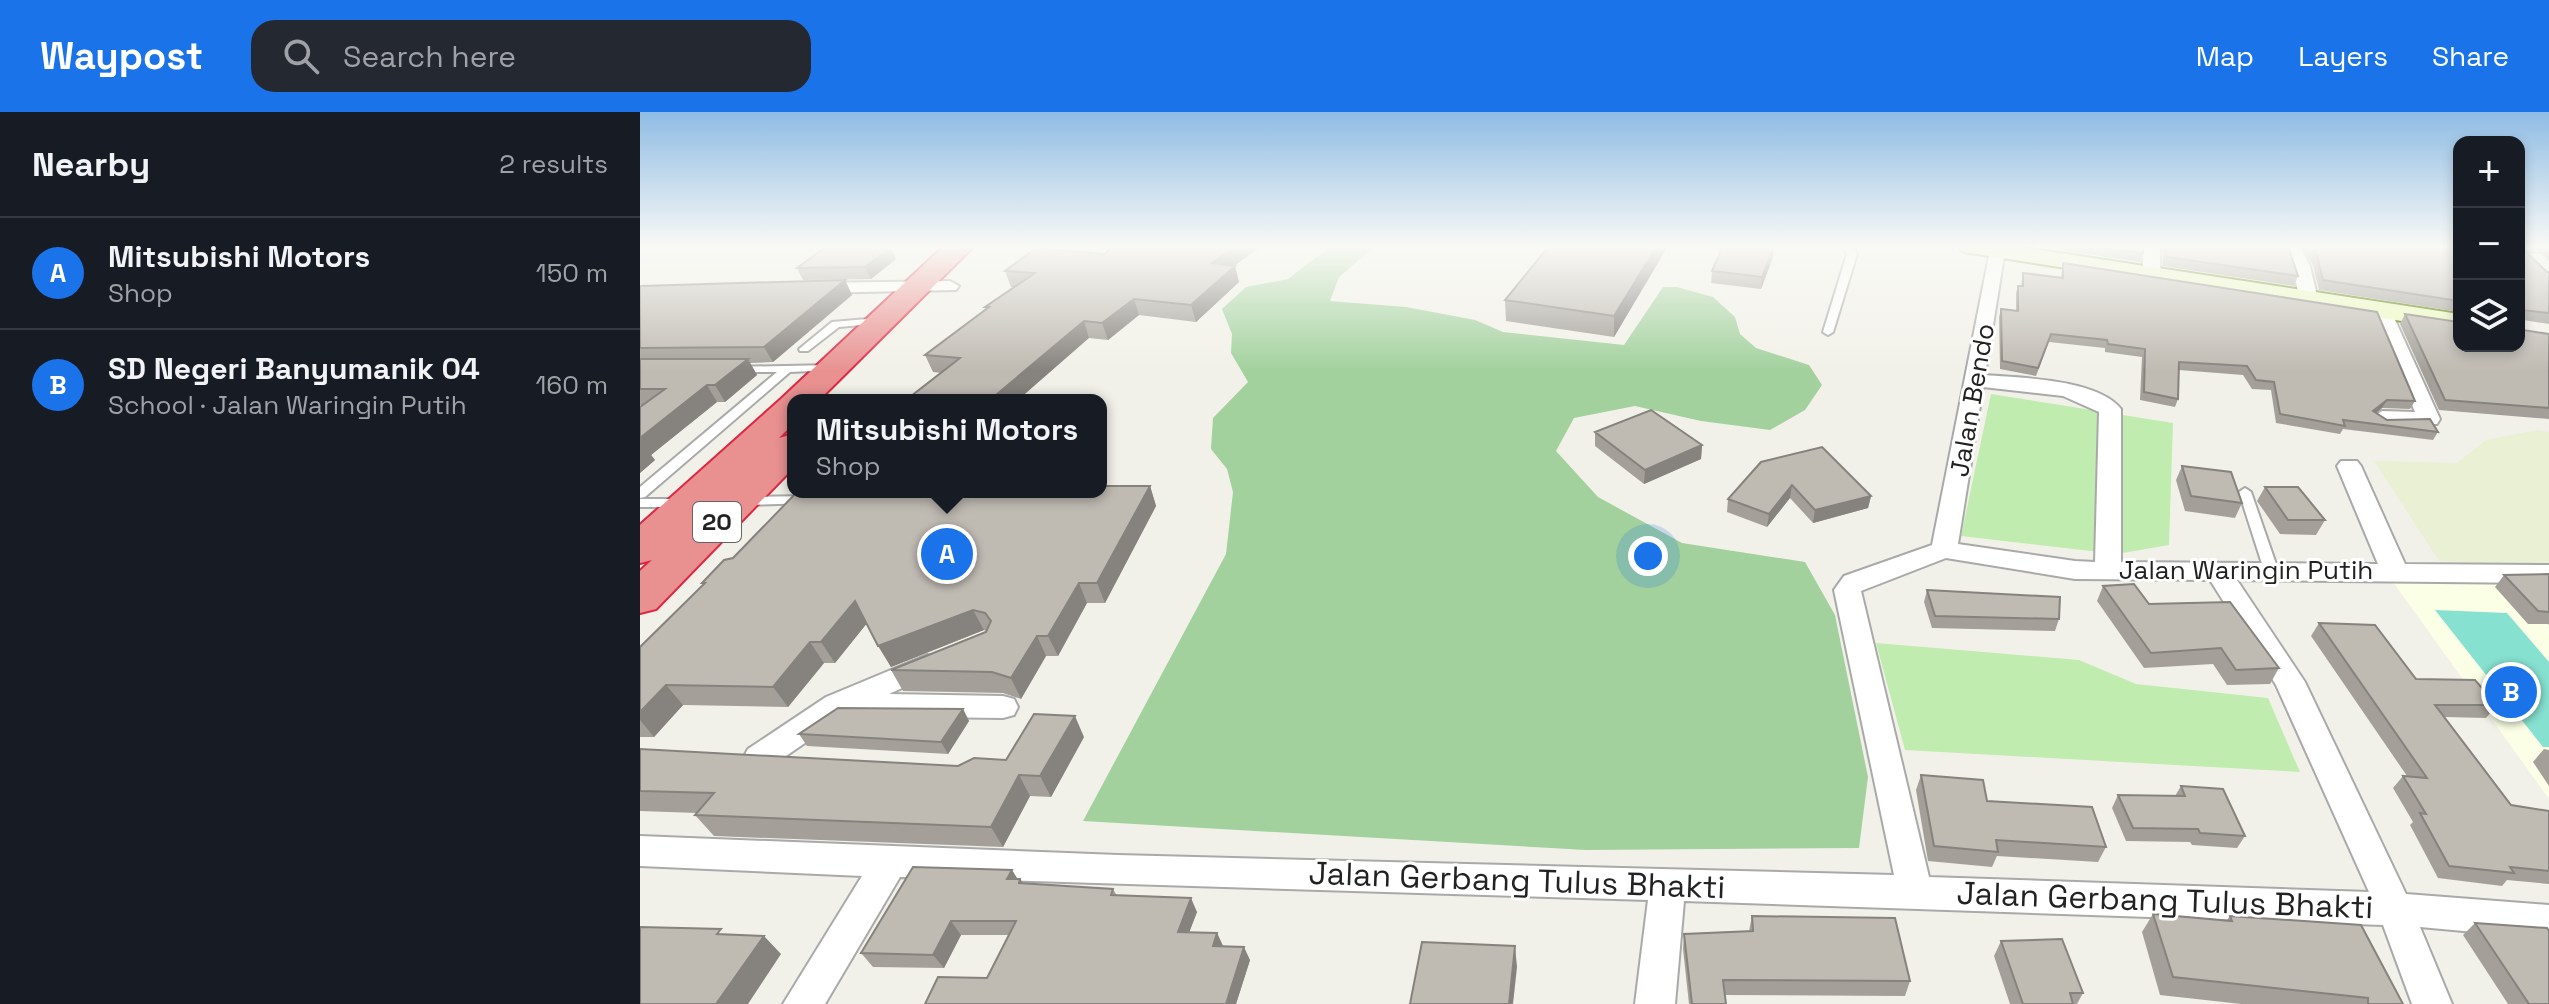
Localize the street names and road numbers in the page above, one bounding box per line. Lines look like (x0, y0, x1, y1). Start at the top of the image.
street label: Jalan Bendo (1942, 321, 2002, 479)
road number: 20 (693, 502, 741, 542)
street label: Jalan Waringin Putih (2119, 553, 2373, 587)
street label: Jalan Gerbang Tulus Bhakti (1308, 853, 1726, 907)
street label: Jalan Gerbang Tulus Bhakti (1956, 873, 2374, 927)

